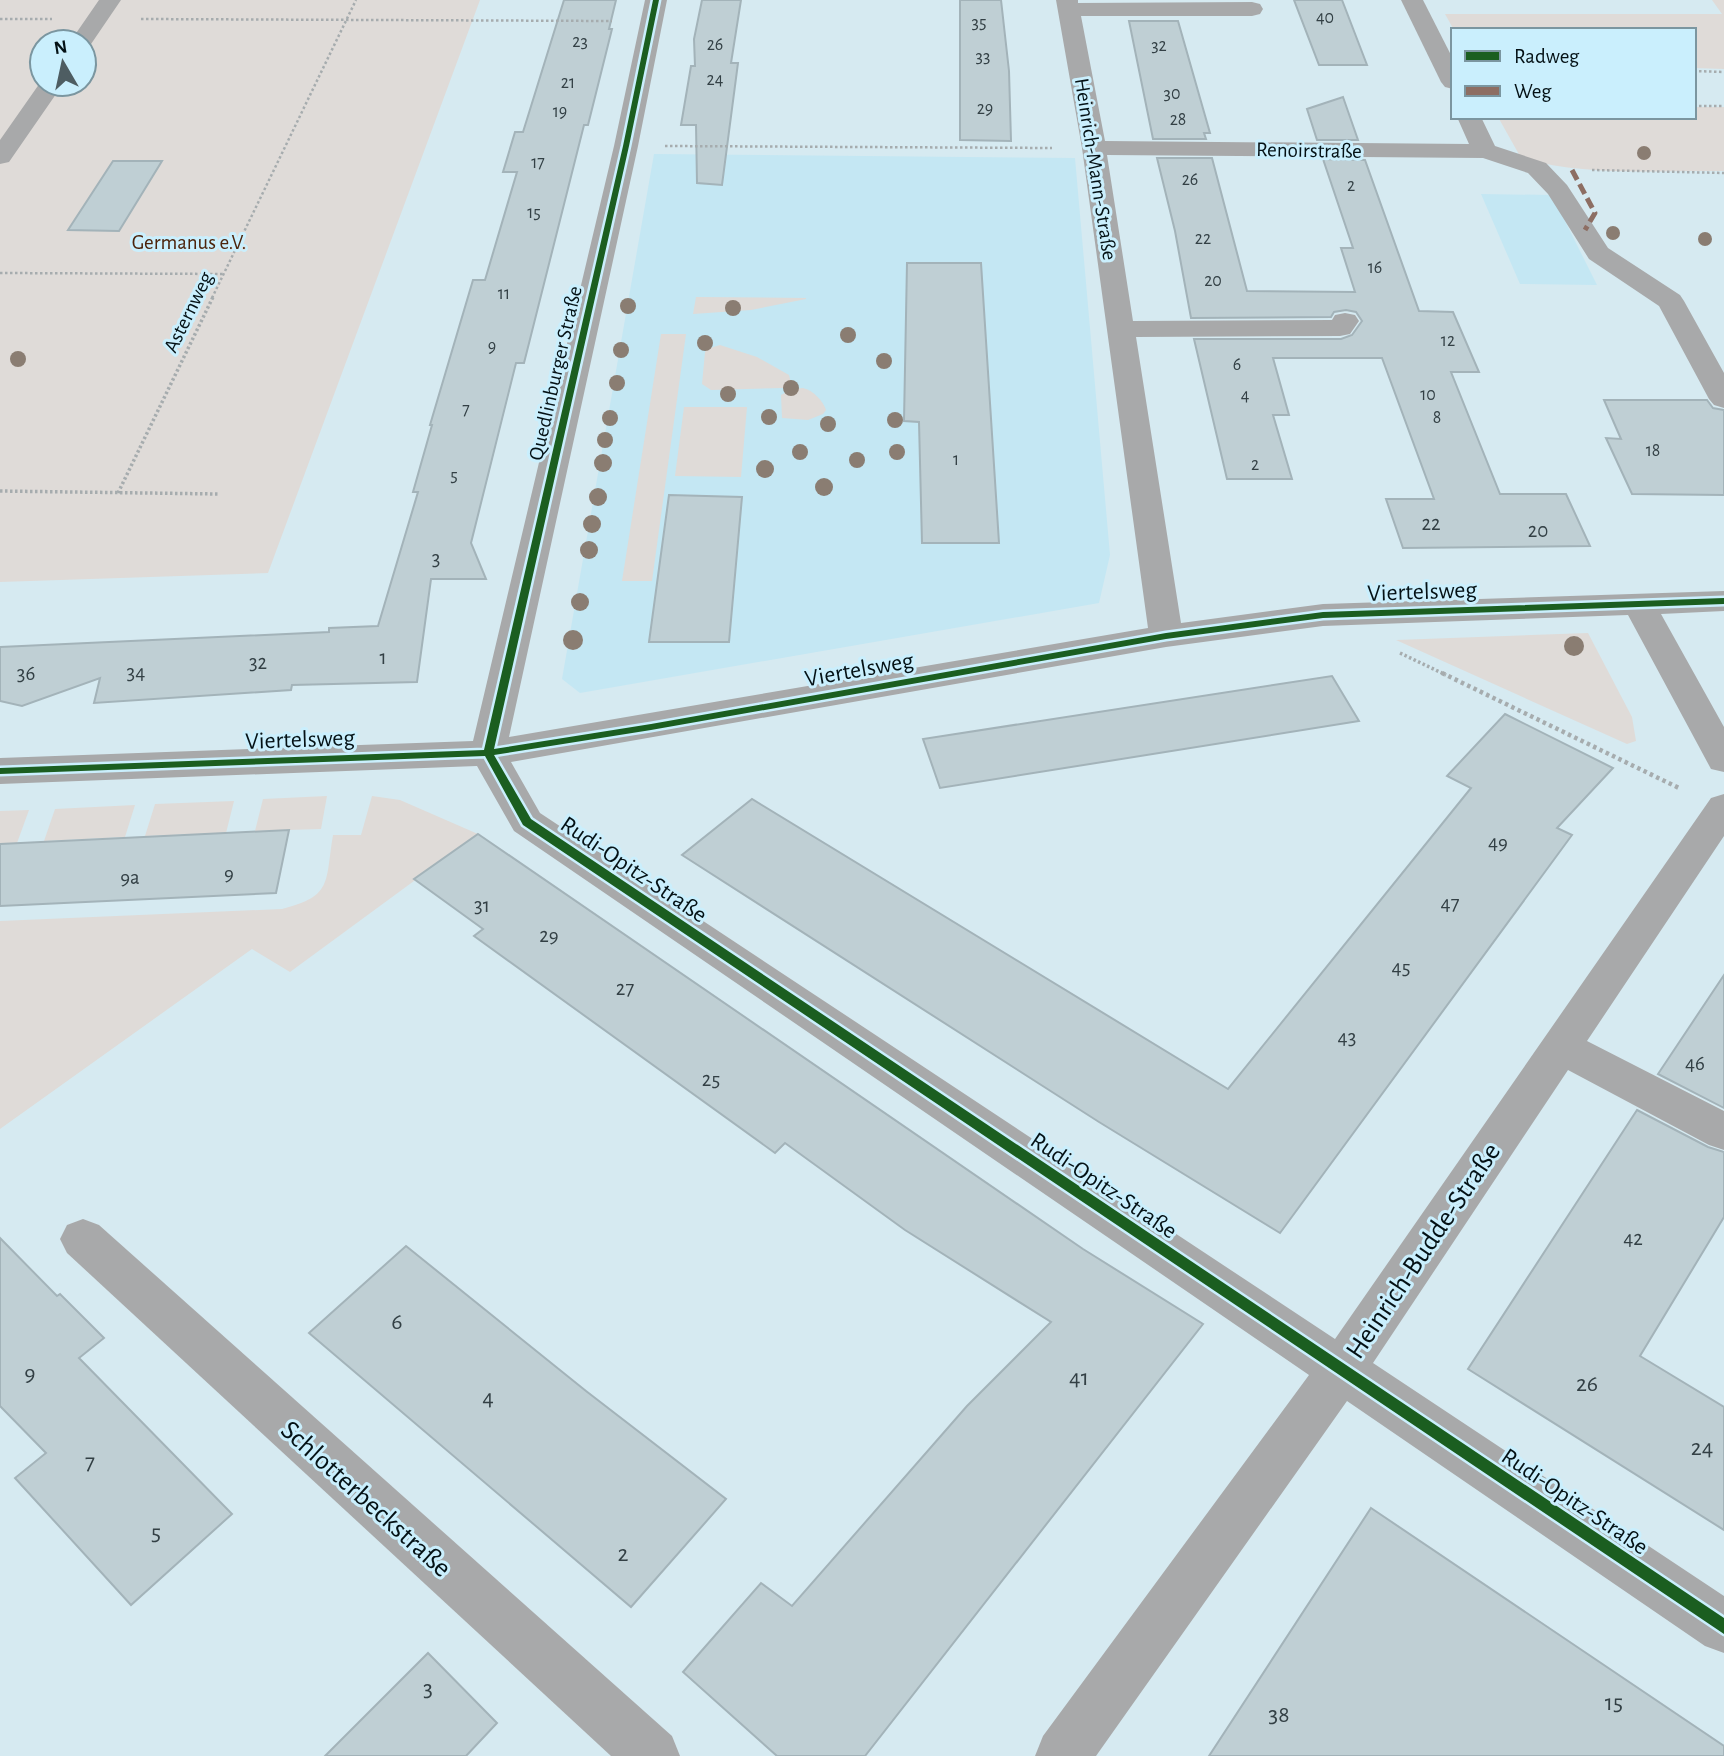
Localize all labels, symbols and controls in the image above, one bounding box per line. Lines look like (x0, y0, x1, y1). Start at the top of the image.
house number: 40 (1316, 9, 1334, 27)
house number: 35 (972, 14, 986, 32)
north arrow (28, 28, 98, 98)
legend (1451, 28, 1696, 119)
house number: 23 (572, 33, 588, 51)
house number: 26 (707, 36, 723, 54)
text: N (53, 37, 69, 58)
house number: 32 (1151, 37, 1167, 55)
text: Radweg (1514, 46, 1580, 67)
house number: 33 (976, 48, 990, 66)
house number: 24 (707, 71, 724, 89)
house number: 21 (561, 74, 575, 92)
street label: Heinrich-Mann-Straße (1071, 77, 1120, 262)
text: Weg (1514, 81, 1552, 102)
house number: 30 (1164, 85, 1180, 103)
house number: 29 (977, 100, 993, 118)
house number: 19 (553, 103, 567, 121)
house number: 28 (1170, 111, 1186, 129)
street label: Renoirstraße (1256, 139, 1362, 162)
house number: 17 (531, 154, 545, 172)
house number: 26 (1182, 171, 1198, 189)
house number: 2 (1347, 177, 1355, 195)
house number: 15 (527, 204, 541, 222)
house number: 22 (1195, 230, 1211, 248)
park label: Germanus e.V. (132, 232, 246, 253)
house number: 16 (1368, 259, 1382, 277)
street label: Asternweg (160, 268, 217, 356)
house number: 20 (1204, 272, 1222, 290)
street label: Quedlinburger Straße (525, 284, 586, 462)
house number: 11 (498, 285, 510, 303)
house number: 12 (1441, 332, 1455, 350)
house number: 9 (488, 338, 496, 356)
house number: 6 (1233, 356, 1241, 374)
house number: 10 (1420, 386, 1436, 404)
house number: 4 (1241, 387, 1250, 405)
house number: 7 (462, 401, 470, 419)
house number: 8 (1433, 409, 1441, 427)
house number: 18 (1646, 442, 1660, 460)
house number: 1 (953, 451, 959, 469)
house number: 2 (1251, 456, 1259, 474)
house number: 5 (450, 467, 458, 485)
house number: 22 (1421, 513, 1441, 534)
house number: 20 (1528, 520, 1548, 541)
house number: 3 (432, 548, 440, 569)
street label: Viertelsweg (1367, 578, 1478, 606)
house number: 1 (379, 647, 387, 668)
street label: Viertelsweg (803, 649, 916, 691)
house number: 32 (249, 652, 267, 673)
house number: 34 (127, 662, 145, 683)
house number: 36 (17, 663, 35, 684)
street label: Viertelsweg (245, 726, 356, 754)
street label: Rudi-Opitz-Straße (556, 812, 711, 928)
house number: 49 (1488, 832, 1508, 853)
house number: 9 (224, 863, 234, 884)
house number: 9a (120, 867, 140, 888)
house number: 47 (1441, 893, 1460, 914)
house number: 31 (474, 895, 490, 916)
house number: 29 (539, 925, 559, 946)
house number: 45 (1392, 957, 1410, 978)
house number: 27 (616, 978, 634, 999)
house number: 43 (1338, 1027, 1356, 1048)
house number: 46 (1685, 1053, 1705, 1074)
house number: 25 (702, 1069, 720, 1090)
street label: Rudi-Opitz-Straße (1026, 1128, 1181, 1244)
street label: Heinrich-Budde-Straße (1341, 1138, 1506, 1364)
house number: 42 (1623, 1228, 1643, 1249)
house number: 6 (391, 1310, 403, 1334)
house number: 9 (24, 1362, 36, 1386)
house number: 41 (1069, 1366, 1089, 1390)
house number: 26 (1576, 1372, 1598, 1396)
house number: 4 (482, 1386, 494, 1410)
street label: Schlotterbeckstraße (275, 1416, 456, 1583)
house number: 24 (1691, 1436, 1713, 1460)
street label: Rudi-Opitz-Straße (1497, 1444, 1652, 1560)
house number: 7 (85, 1450, 95, 1474)
house number: 5 (151, 1521, 161, 1545)
house number: 2 (618, 1542, 629, 1566)
house number: 3 (423, 1677, 433, 1701)
house number: 15 (1605, 1691, 1623, 1715)
house number: 38 (1268, 1703, 1290, 1727)

